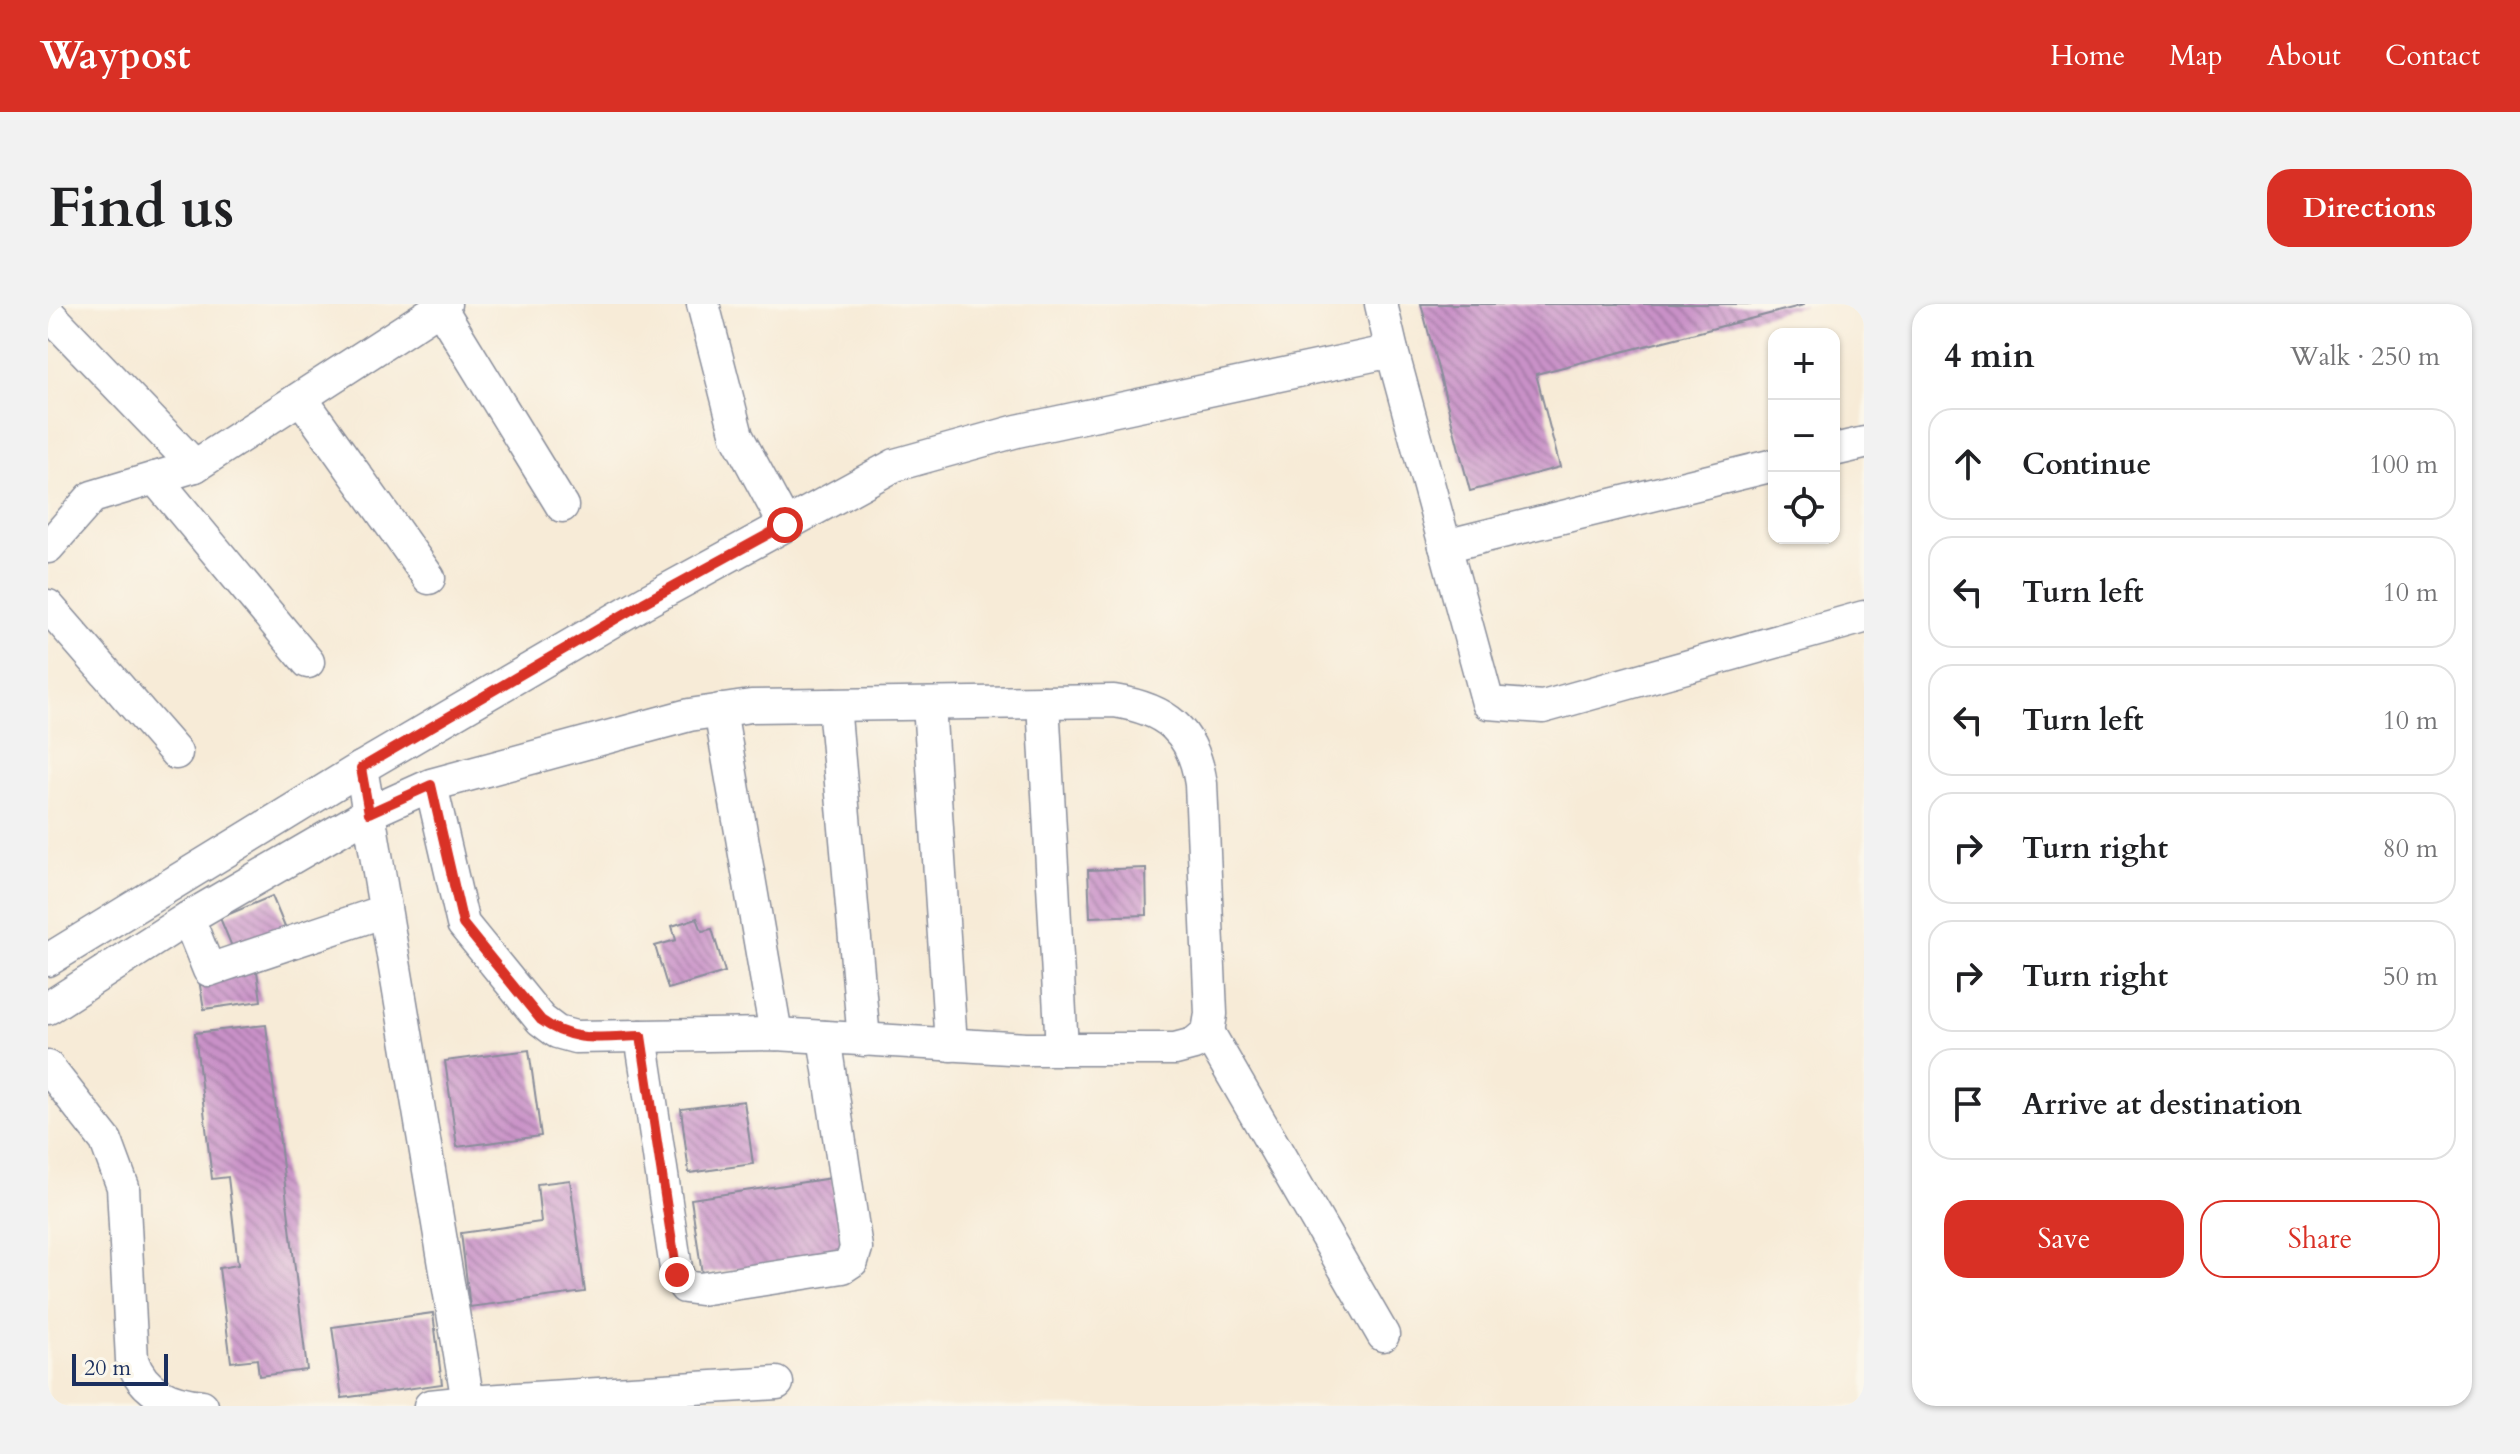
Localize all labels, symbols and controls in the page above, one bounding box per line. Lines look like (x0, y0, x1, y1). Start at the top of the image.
text: Waypost (40, 30, 191, 82)
text: Home (2050, 37, 2125, 75)
text: Map (2169, 37, 2223, 75)
text: About (2267, 37, 2341, 75)
text: Contact (2385, 37, 2480, 75)
button: Directions (2267, 169, 2472, 247)
text: Find us (48, 171, 234, 246)
map controls (1768, 328, 1840, 544)
button: + (1768, 328, 1840, 400)
text: 4 min (1944, 333, 2035, 379)
text: Walk · 250 m (2290, 339, 2440, 374)
button: − (1768, 400, 1840, 472)
icon: ahead (1946, 442, 1990, 486)
text: Continue (2022, 444, 2151, 485)
text: 100 m (2369, 447, 2438, 482)
button: locate (1768, 472, 1840, 544)
route start (767, 507, 803, 543)
icon: left (1946, 570, 1990, 614)
text: Turn left (2022, 572, 2144, 613)
text: 10 m (2382, 575, 2438, 610)
icon: left (1946, 698, 1990, 742)
text: Turn left (2022, 700, 2144, 741)
text: 10 m (2382, 703, 2438, 738)
icon: right (1946, 826, 1990, 870)
text: Turn right (2022, 828, 2168, 869)
text: 80 m (2382, 831, 2438, 866)
icon: right (1946, 954, 1990, 998)
text: Turn right (2022, 956, 2168, 997)
text: 50 m (2382, 959, 2438, 994)
icon: arrive (1946, 1082, 1990, 1126)
text: Arrive at destination (2022, 1084, 2302, 1125)
button: Save (1944, 1200, 2184, 1278)
button: Share (2200, 1200, 2440, 1278)
route end (659, 1257, 695, 1293)
scale bar (72, 1350, 168, 1386)
text: 20 m (84, 1353, 131, 1383)

